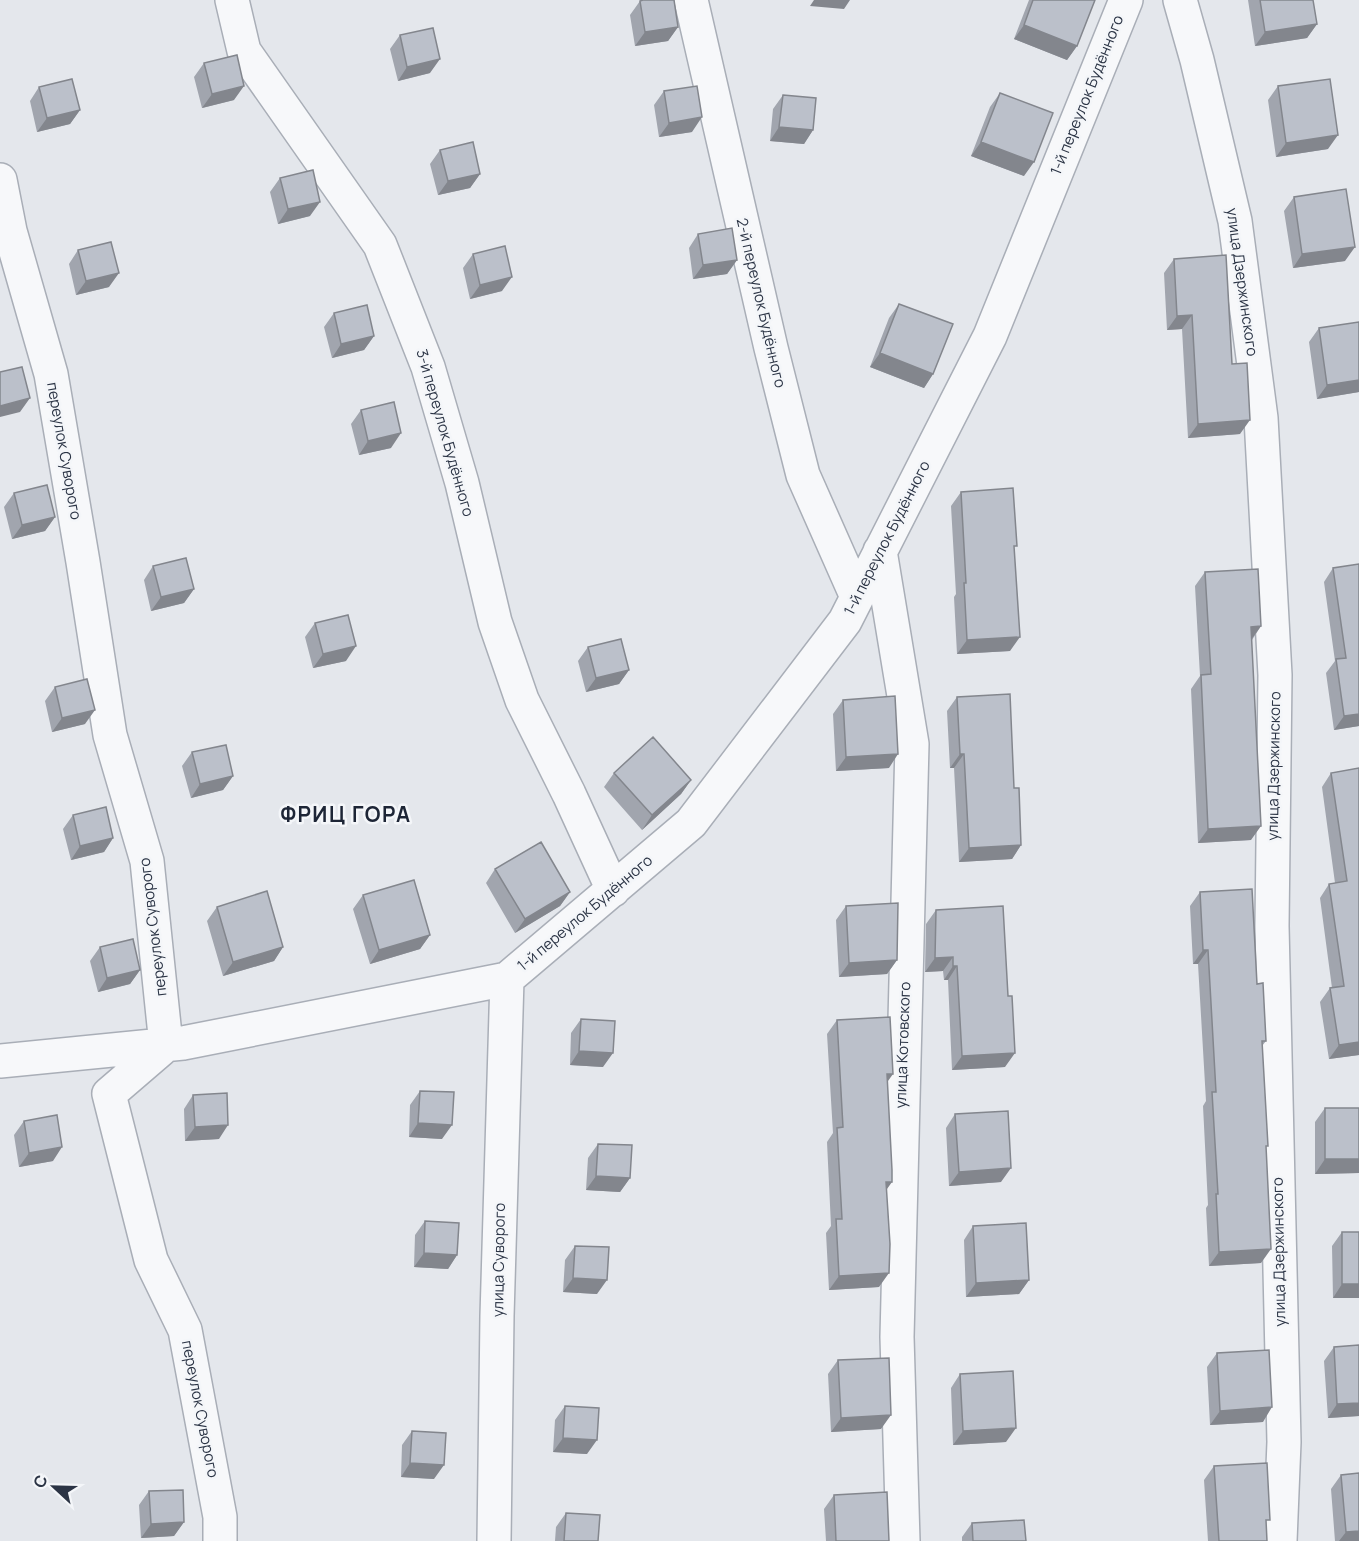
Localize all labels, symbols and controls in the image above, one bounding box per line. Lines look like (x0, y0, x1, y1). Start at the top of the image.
street label: 1-й переулок Будённого (1045, 12, 1128, 178)
street label: улица Дзержинского (1222, 206, 1263, 358)
street label: 2-й переулок Будённого (732, 216, 791, 390)
street label: 3-й переулок Будённого (412, 347, 479, 519)
street label: переулок Суворого (42, 380, 87, 521)
street label: 1-й переулок Будённого (838, 457, 935, 619)
street label: улица Дзержинского (1262, 691, 1285, 841)
district label: ФРИЦ ГОРА (280, 800, 412, 828)
street label: 1-й переулок Будённого (513, 850, 657, 976)
street label: переулок Суворого (134, 856, 171, 998)
street label: улица Котовского (890, 981, 915, 1109)
street label: улица Дзержинского (1267, 1177, 1290, 1327)
street label: улица Суворого (487, 1203, 510, 1317)
street label: переулок Суворого (177, 1339, 224, 1479)
north arrow (24, 1457, 84, 1517)
text: С (28, 1472, 53, 1491)

